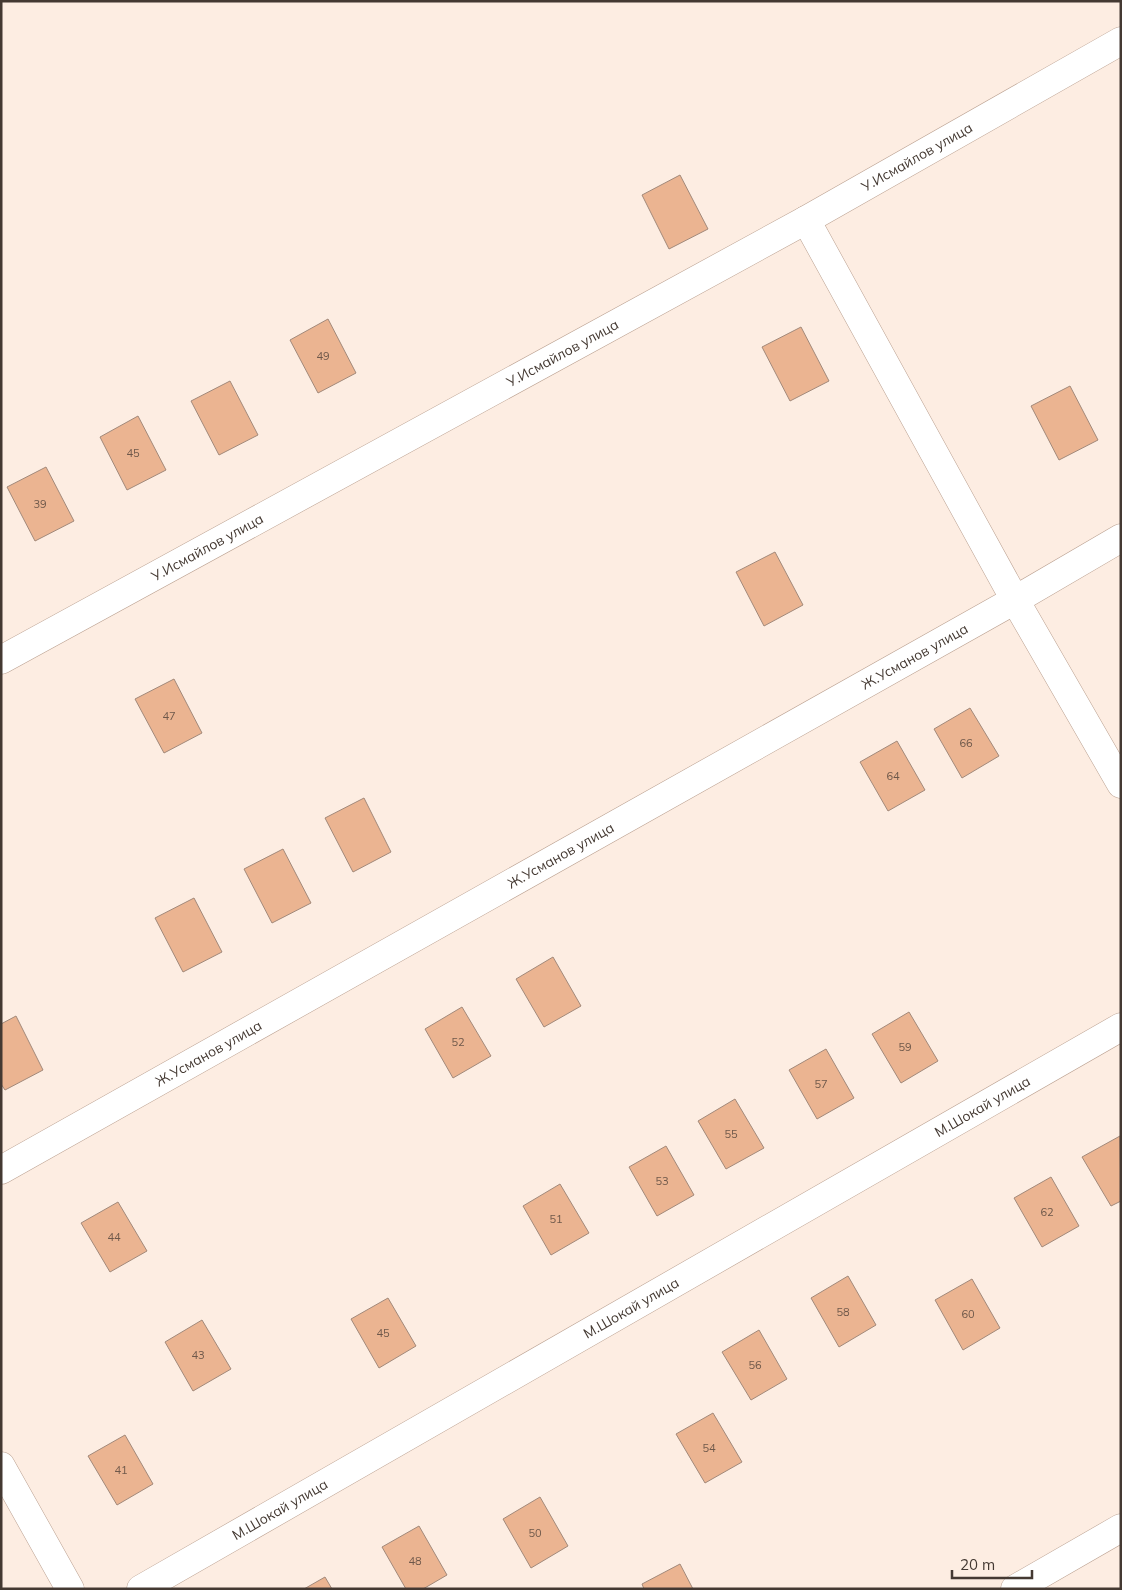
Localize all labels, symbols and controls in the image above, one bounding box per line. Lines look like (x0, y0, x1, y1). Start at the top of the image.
street label: У.Исмайлов улица (857, 118, 976, 196)
street label: У.Исмайлов улица (503, 315, 622, 391)
house number: 49 (316, 349, 330, 363)
house number: 45 (126, 446, 140, 460)
house number: 39 (33, 497, 47, 511)
street label: У.Исмайлов улица (147, 509, 266, 586)
street label: Ж.Усманов улица (858, 619, 971, 694)
house number: 47 (162, 709, 176, 723)
house number: 66 (959, 736, 973, 750)
house number: 64 (886, 769, 900, 783)
street label: Ж.Усманов улица (504, 818, 617, 893)
street label: Ж.Усманов улица (152, 1016, 265, 1091)
house number: 52 (451, 1035, 465, 1049)
house number: 59 (898, 1040, 912, 1054)
street label: М.Шокай улица (931, 1072, 1034, 1141)
house number: 57 (814, 1077, 828, 1091)
house number: 55 (724, 1127, 738, 1141)
house number: 53 (655, 1174, 669, 1188)
house number: 62 (1040, 1205, 1054, 1219)
house number: 51 (549, 1212, 563, 1226)
house number: 44 (107, 1230, 121, 1244)
street label: М.Шокай улица (580, 1273, 682, 1342)
house number: 58 (836, 1305, 850, 1319)
house number: 60 (961, 1307, 975, 1321)
house number: 45 (376, 1326, 390, 1340)
house number: 43 (191, 1348, 205, 1362)
house number: 56 (748, 1358, 762, 1372)
house number: 54 (702, 1441, 716, 1455)
house number: 41 (114, 1463, 128, 1477)
street label: М.Шокай улица (229, 1475, 331, 1544)
house number: 50 (528, 1526, 542, 1540)
scale bar (952, 1548, 1032, 1580)
house number: 48 (408, 1554, 422, 1568)
text: 20 m (960, 1555, 995, 1574)

